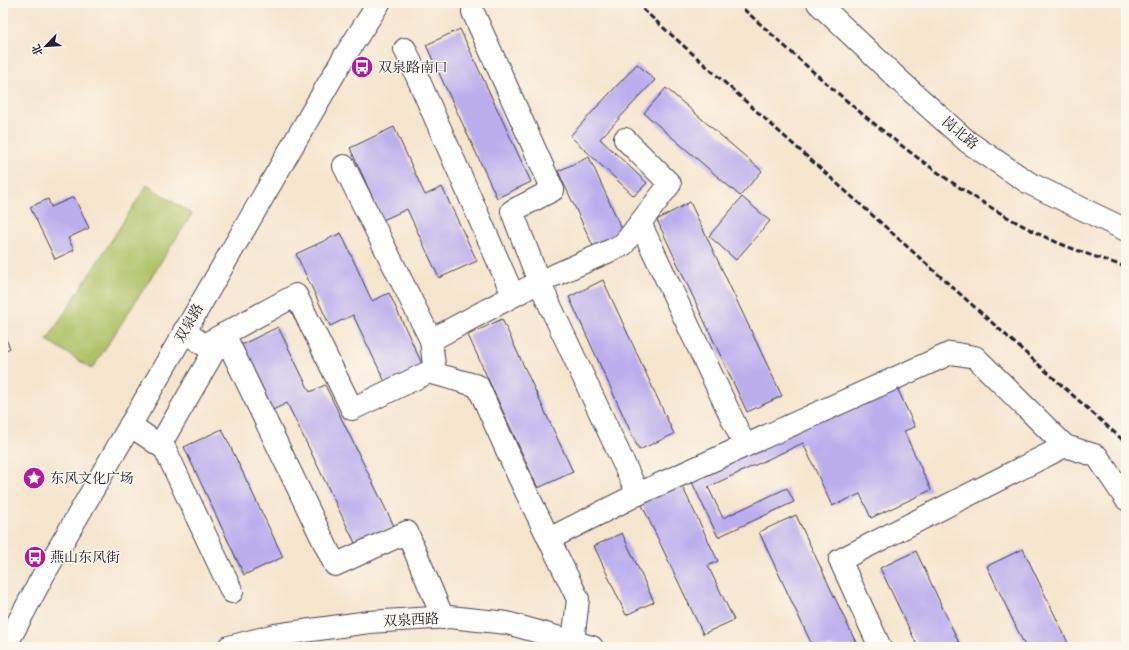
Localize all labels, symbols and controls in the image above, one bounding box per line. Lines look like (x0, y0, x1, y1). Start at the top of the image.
north arrow (26, 26, 66, 66)
text: 北 (28, 42, 47, 58)
bus stop icon: 双泉路南口 (349, 54, 375, 80)
place label: 双泉路南口 (378, 58, 448, 77)
street label: 岗北路 (938, 112, 982, 154)
street label: 双泉路 (170, 300, 208, 346)
place icon: 东风文化广场 (21, 465, 47, 491)
place label: 东风文化广场 (50, 469, 134, 488)
bus stop icon: 燕山东风街 (22, 544, 48, 570)
place label: 燕山东风街 (50, 548, 120, 567)
street label: 双泉西路 (383, 609, 439, 631)

